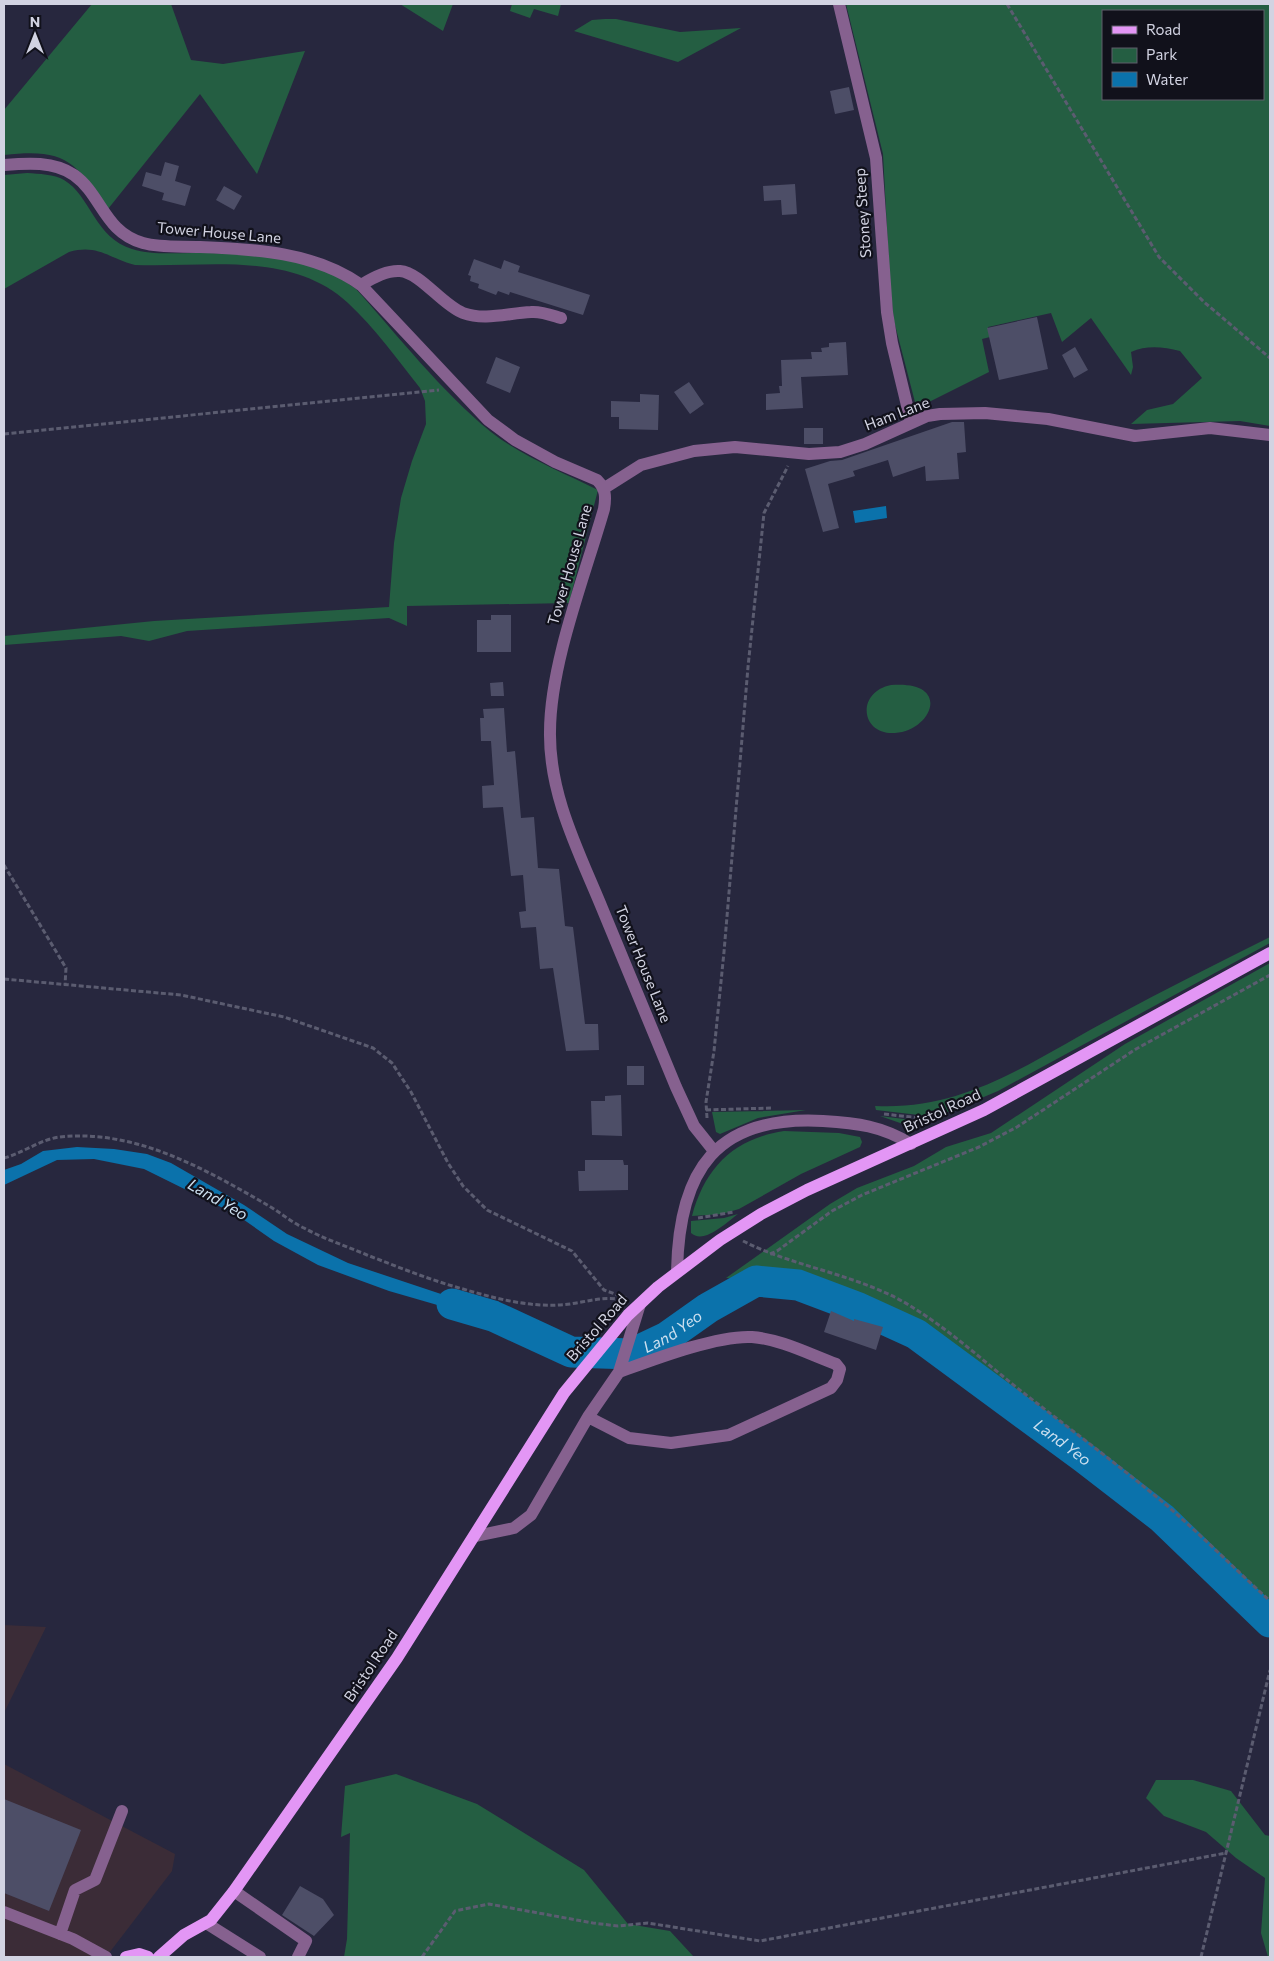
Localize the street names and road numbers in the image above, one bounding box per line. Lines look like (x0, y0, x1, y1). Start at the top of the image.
street label: Stoney Steep (850, 167, 874, 259)
street label: Tower House Lane (156, 218, 282, 246)
street label: Ham Lane (862, 392, 932, 434)
street label: Tower House Lane (543, 502, 595, 627)
street label: Tower House Lane (612, 902, 676, 1025)
street label: Bristol Road (900, 1084, 983, 1136)
street label: Bristol Road (562, 1290, 630, 1365)
street label: Bristol Road (339, 1626, 401, 1705)

